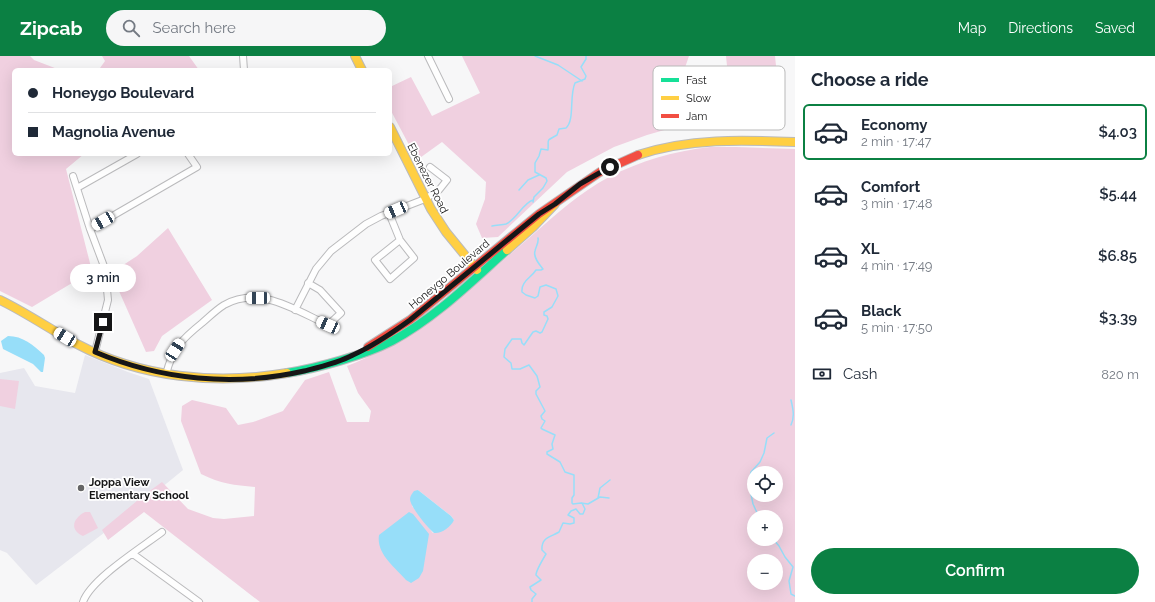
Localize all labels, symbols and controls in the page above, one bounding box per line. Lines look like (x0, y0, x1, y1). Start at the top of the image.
search box (106, 10, 386, 46)
text: Zipcab (20, 17, 82, 39)
icon: search (120, 17, 142, 39)
text: Search here (152, 19, 236, 37)
text: Map (958, 20, 986, 36)
text: Directions (1008, 20, 1073, 36)
text: Saved (1095, 20, 1135, 36)
legend (653, 66, 785, 130)
text: Choose a ride (811, 69, 929, 90)
text: Fast (686, 74, 707, 87)
text: Honeygo Boulevard (52, 84, 194, 102)
text: Slow (686, 92, 711, 105)
text: Jam (686, 110, 707, 123)
icon: car (813, 114, 849, 150)
text: Economy (861, 116, 928, 134)
text: Magnolia Avenue (52, 123, 175, 141)
text: $4.03 (1098, 123, 1137, 141)
text: 2 min · 17:47 (861, 134, 931, 149)
street label: Ebenezer Road (404, 141, 451, 216)
route start (601, 158, 619, 176)
icon: car (813, 176, 849, 212)
text: Comfort (861, 178, 920, 196)
text: $5.44 (1099, 185, 1137, 203)
text: 3 min · 17:48 (861, 196, 932, 211)
car (383, 200, 409, 220)
car (90, 210, 116, 232)
street label: Honeygo Boulevard (406, 237, 492, 312)
icon: car (813, 238, 849, 274)
text: XL (861, 240, 879, 258)
text: $6.85 (1098, 247, 1137, 265)
text: 4 min · 17:49 (861, 258, 932, 273)
callout: 3 min (70, 264, 136, 292)
text: 3 min (86, 270, 120, 285)
car (246, 292, 270, 304)
icon: car (813, 300, 849, 336)
text: Black (861, 302, 901, 320)
text: $3.39 (1099, 309, 1137, 327)
route end (94, 313, 112, 331)
car (315, 315, 341, 335)
text: 5 min · 17:50 (861, 320, 933, 335)
car (52, 326, 78, 348)
car (163, 337, 187, 363)
icon: cash (811, 363, 833, 385)
text: Cash (843, 365, 877, 383)
text: 820 m (1101, 367, 1139, 382)
map controls (747, 466, 783, 590)
button: locate (747, 466, 783, 502)
place label: Joppa View Elementary School (89, 476, 189, 502)
marker: Joppa View Elementary School (76, 483, 86, 493)
button: + (747, 510, 783, 546)
button: Confirm (811, 548, 1139, 594)
button: − (747, 554, 783, 590)

